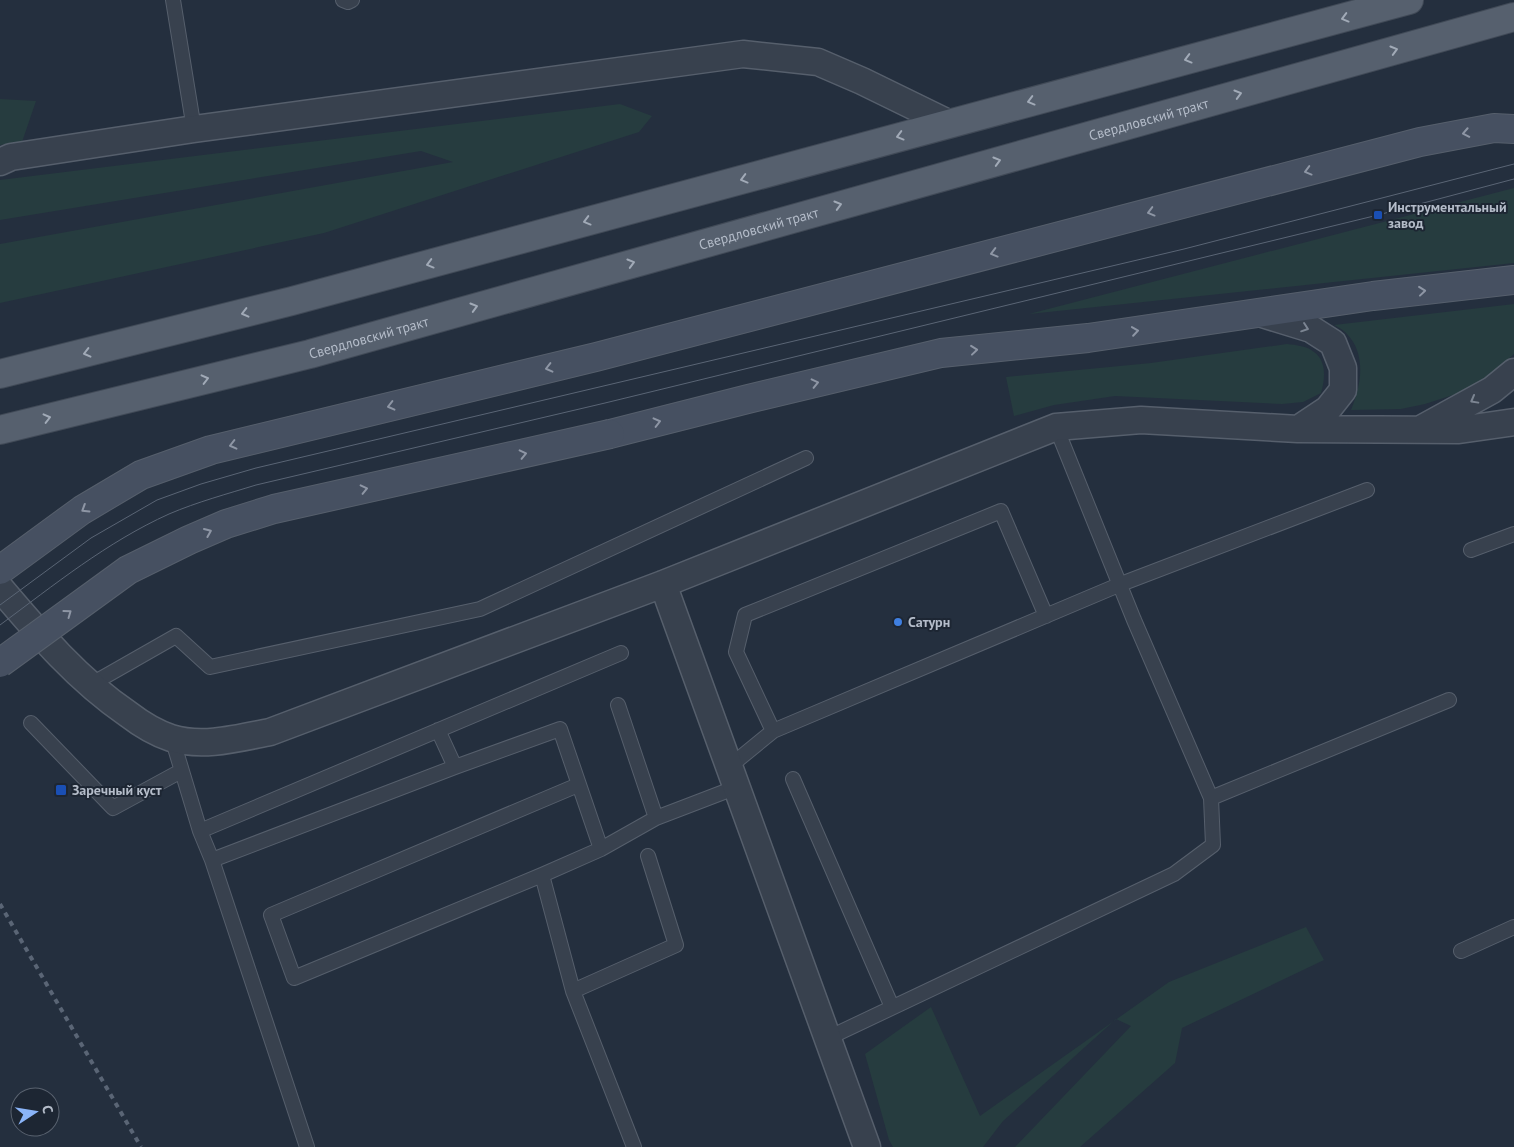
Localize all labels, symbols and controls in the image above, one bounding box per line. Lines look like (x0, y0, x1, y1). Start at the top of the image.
one-way arrow (1342, 12, 1350, 22)
one-way arrow (1390, 45, 1399, 56)
one-way arrow (1185, 54, 1193, 64)
one-way arrow (1233, 89, 1241, 99)
street label: Свердловский тракт (1087, 94, 1211, 145)
one-way arrow (1027, 95, 1036, 106)
one-way arrow (1461, 127, 1470, 138)
one-way arrow (896, 130, 905, 141)
one-way arrow (992, 156, 1000, 166)
one-way arrow (1304, 165, 1312, 176)
one-way arrow (740, 173, 748, 183)
place label: Инструментальный завод (1388, 198, 1507, 232)
one-way arrow (833, 200, 842, 211)
street label: Свердловский тракт (697, 203, 821, 254)
one-way arrow (1146, 206, 1155, 217)
marker: Инструментальный завод (1372, 209, 1384, 221)
one-way arrow (583, 216, 591, 226)
one-way arrow (989, 247, 998, 258)
one-way arrow (426, 258, 434, 269)
one-way arrow (626, 259, 634, 269)
one-way arrow (1418, 286, 1426, 297)
one-way arrow (470, 303, 478, 313)
one-way arrow (240, 307, 249, 318)
street label: Свердловский тракт (307, 312, 431, 363)
one-way arrow (1300, 322, 1309, 332)
one-way arrow (1131, 326, 1139, 337)
one-way arrow (970, 345, 978, 356)
one-way arrow (84, 347, 92, 357)
one-way arrow (544, 362, 553, 373)
one-way arrow (201, 374, 210, 385)
one-way arrow (810, 378, 819, 389)
one-way arrow (1471, 394, 1480, 404)
one-way arrow (387, 401, 395, 411)
one-way arrow (43, 413, 52, 424)
one-way arrow (653, 417, 661, 428)
one-way arrow (229, 439, 238, 450)
one-way arrow (518, 449, 527, 460)
one-way arrow (360, 484, 369, 495)
one-way arrow (81, 502, 90, 512)
one-way arrow (203, 528, 212, 538)
one-way arrow (62, 611, 71, 619)
place label: Сатурн (908, 613, 950, 631)
marker: Сатурн (892, 616, 904, 628)
place label: Заречный куст (72, 781, 162, 799)
marker: Заречный куст (54, 783, 68, 797)
north arrow (10, 1087, 60, 1137)
text: С (38, 1104, 57, 1115)

